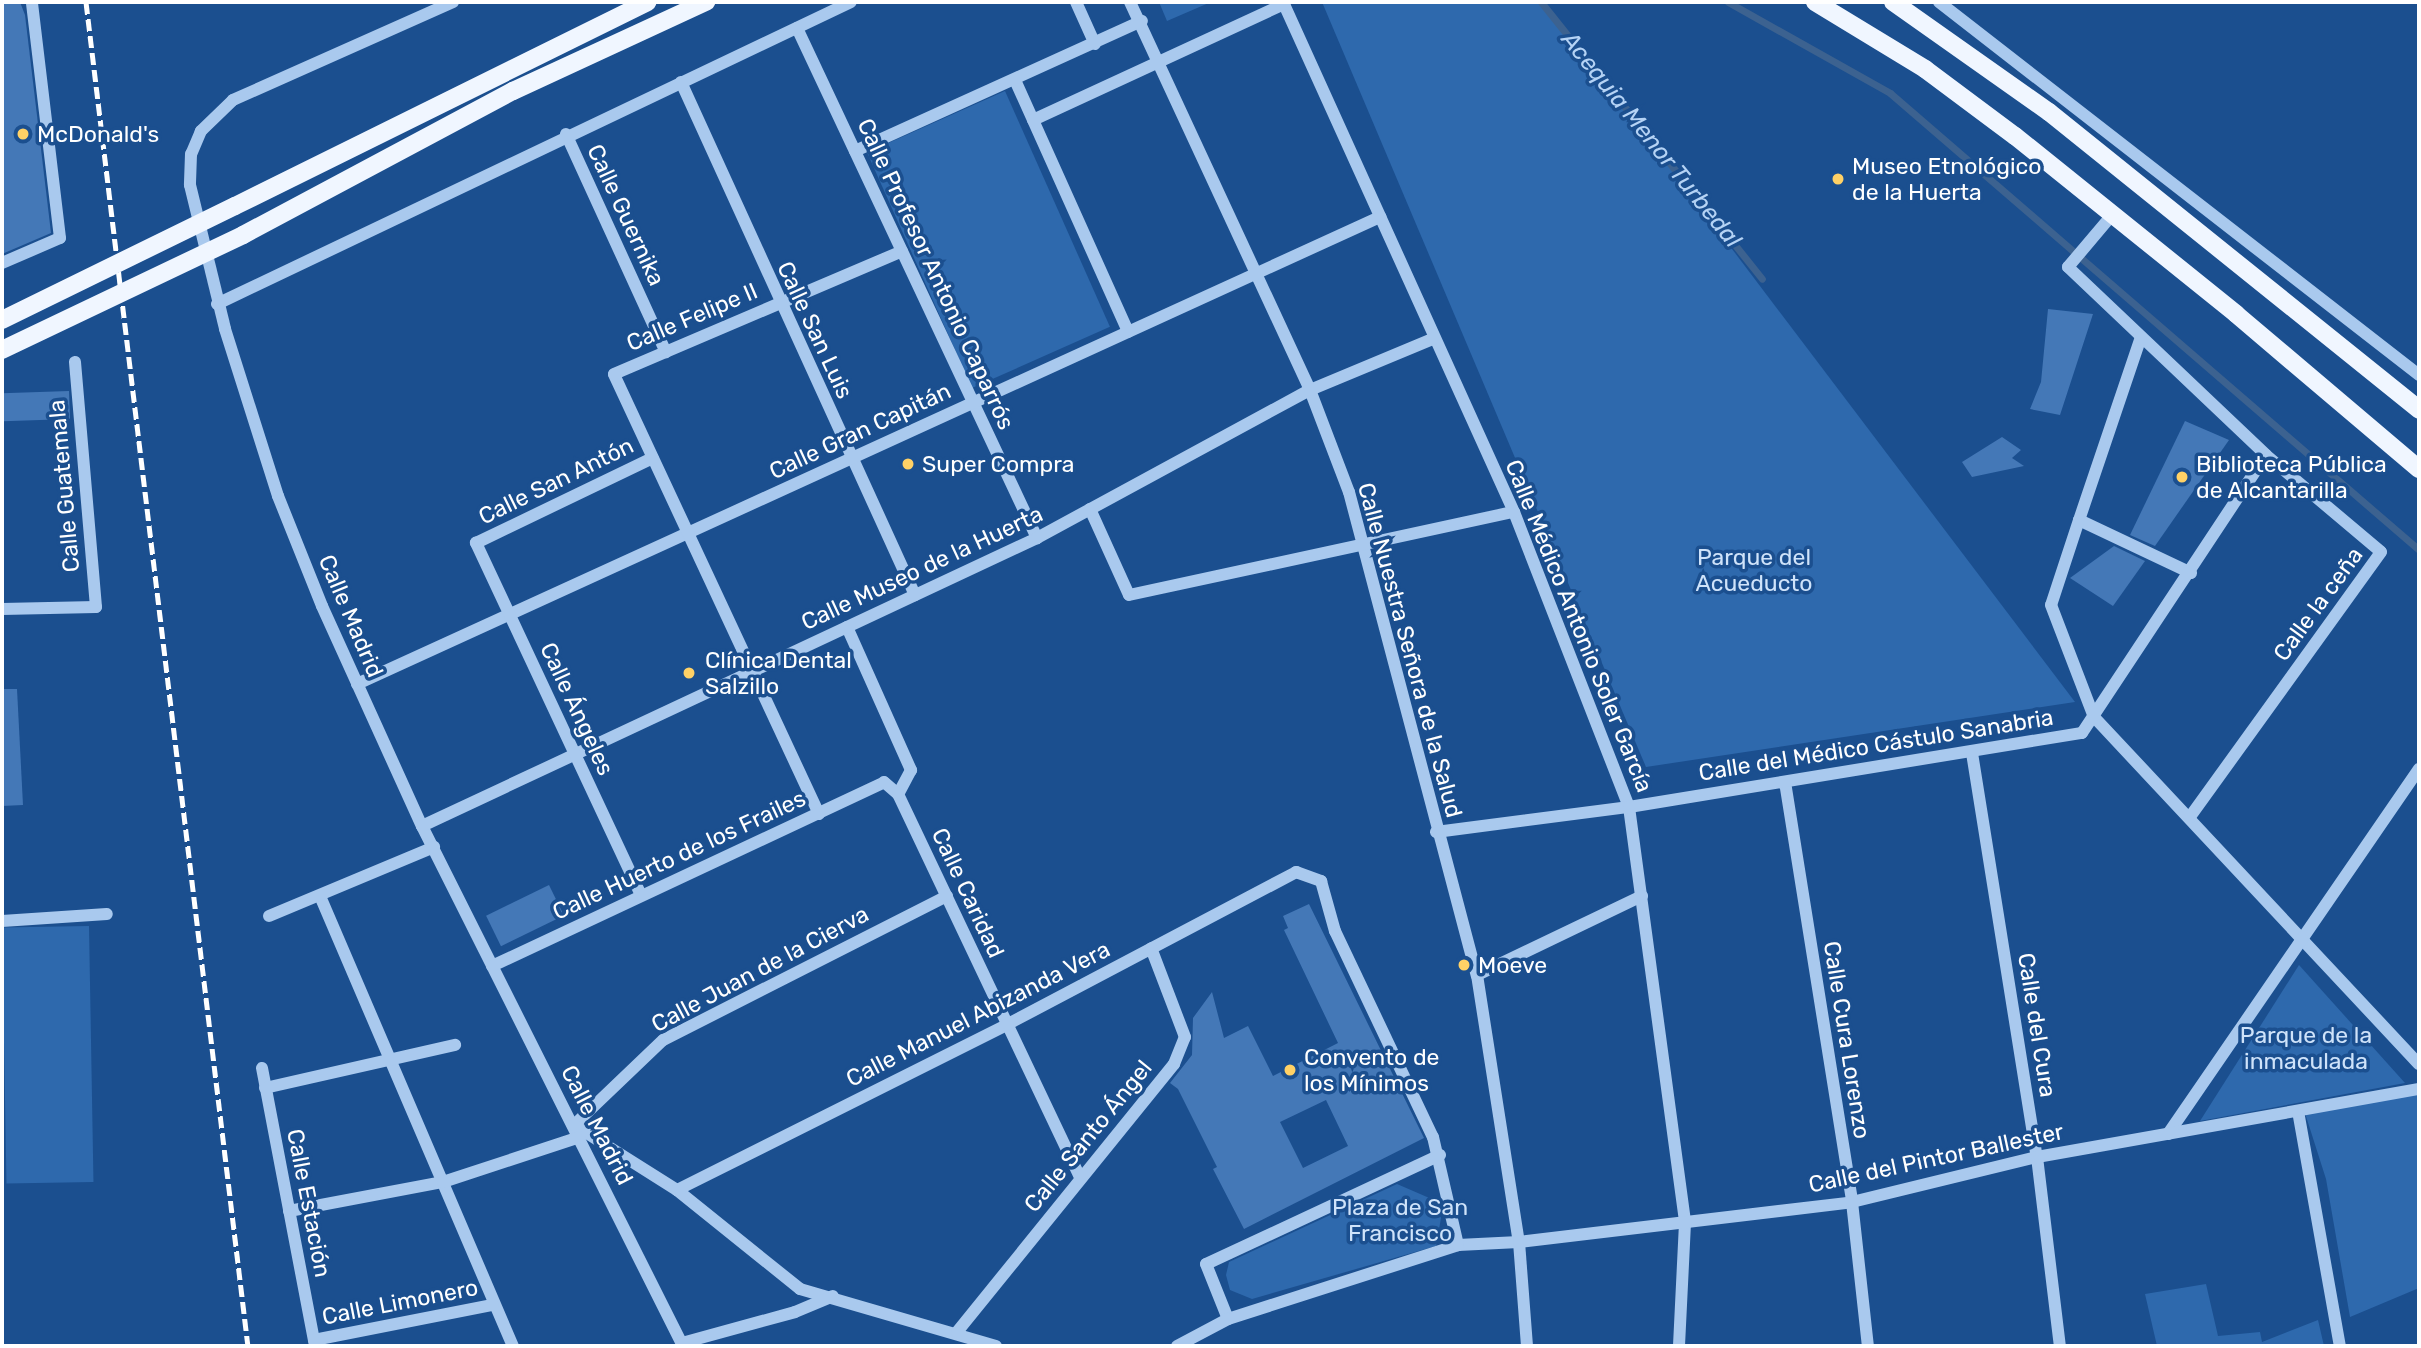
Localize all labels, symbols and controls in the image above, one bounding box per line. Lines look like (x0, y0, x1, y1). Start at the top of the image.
water label: Acequia Menor Turbedal (1555, 26, 1747, 254)
street label: Calle Profesor Antonio Caparrós (851, 114, 1021, 434)
place label: McDonald's (37, 120, 159, 148)
marker: McDonald's (15, 126, 31, 142)
street label: Calle Guernika (581, 140, 671, 290)
place label: Museo Etnológico de la Huerta (1852, 152, 2041, 206)
marker: Museo Etnológico de la Huerta (1830, 171, 1846, 187)
street label: Calle San Luis (771, 257, 859, 403)
street label: Calle Felipe II (622, 277, 762, 357)
street label: Calle Gran Capitán (765, 377, 955, 485)
street label: Calle Guatemala (43, 399, 85, 573)
street label: Calle San Antón (474, 431, 638, 531)
place label: Super Compra (922, 450, 1075, 478)
place label: Biblioteca Pública de Alcantarilla (2196, 450, 2387, 504)
street label: Calle Médico Antonio Soler García (1499, 455, 1659, 797)
marker: Super Compra (900, 456, 916, 472)
marker: Biblioteca Pública de Alcantarilla (2174, 469, 2190, 485)
street label: Calle Nuestra Señora de la Salud (1352, 480, 1468, 820)
street label: Calle Museo de la Huerta (797, 500, 1047, 636)
street label: Calle la ceña (2268, 542, 2368, 666)
park label: Parque del Acueducto (1695, 543, 1813, 597)
street label: Calle Madrid (313, 551, 389, 681)
street label: Calle Ángeles (534, 638, 620, 780)
place label: Clínica Dental Salzillo (705, 646, 852, 700)
marker: Clínica Dental Salzillo (679, 663, 699, 683)
street label: Calle del Médico Cástulo Sanabria (1697, 703, 2055, 787)
street label: Calle Huerto de los Frailes (548, 784, 810, 926)
street label: Calle Caridad (926, 824, 1010, 962)
street label: Calle Juan de la Cierva (647, 900, 873, 1038)
street label: Calle Manuel Abizanda Vera (841, 935, 1115, 1093)
street label: Calle Cura Lorenzo (1818, 939, 1876, 1141)
place label: Moeve (1478, 951, 1547, 979)
street label: Calle del Cura (2012, 951, 2062, 1099)
marker: Moeve (1456, 957, 1472, 973)
park label: Parque de la inmaculada (2240, 1021, 2372, 1075)
place label: Convento de los Mínimos (1304, 1043, 1439, 1097)
street label: Calle Santo Ángel (1018, 1054, 1158, 1218)
street label: Calle Madrid (555, 1061, 639, 1189)
marker: Convento de los Mínimos (1282, 1062, 1298, 1078)
street label: Calle del Pintor Ballester (1806, 1117, 2066, 1199)
street label: Calle Estación (281, 1127, 337, 1279)
park label: Plaza de San Francisco (1332, 1193, 1468, 1247)
street label: Calle Limonero (320, 1273, 480, 1331)

